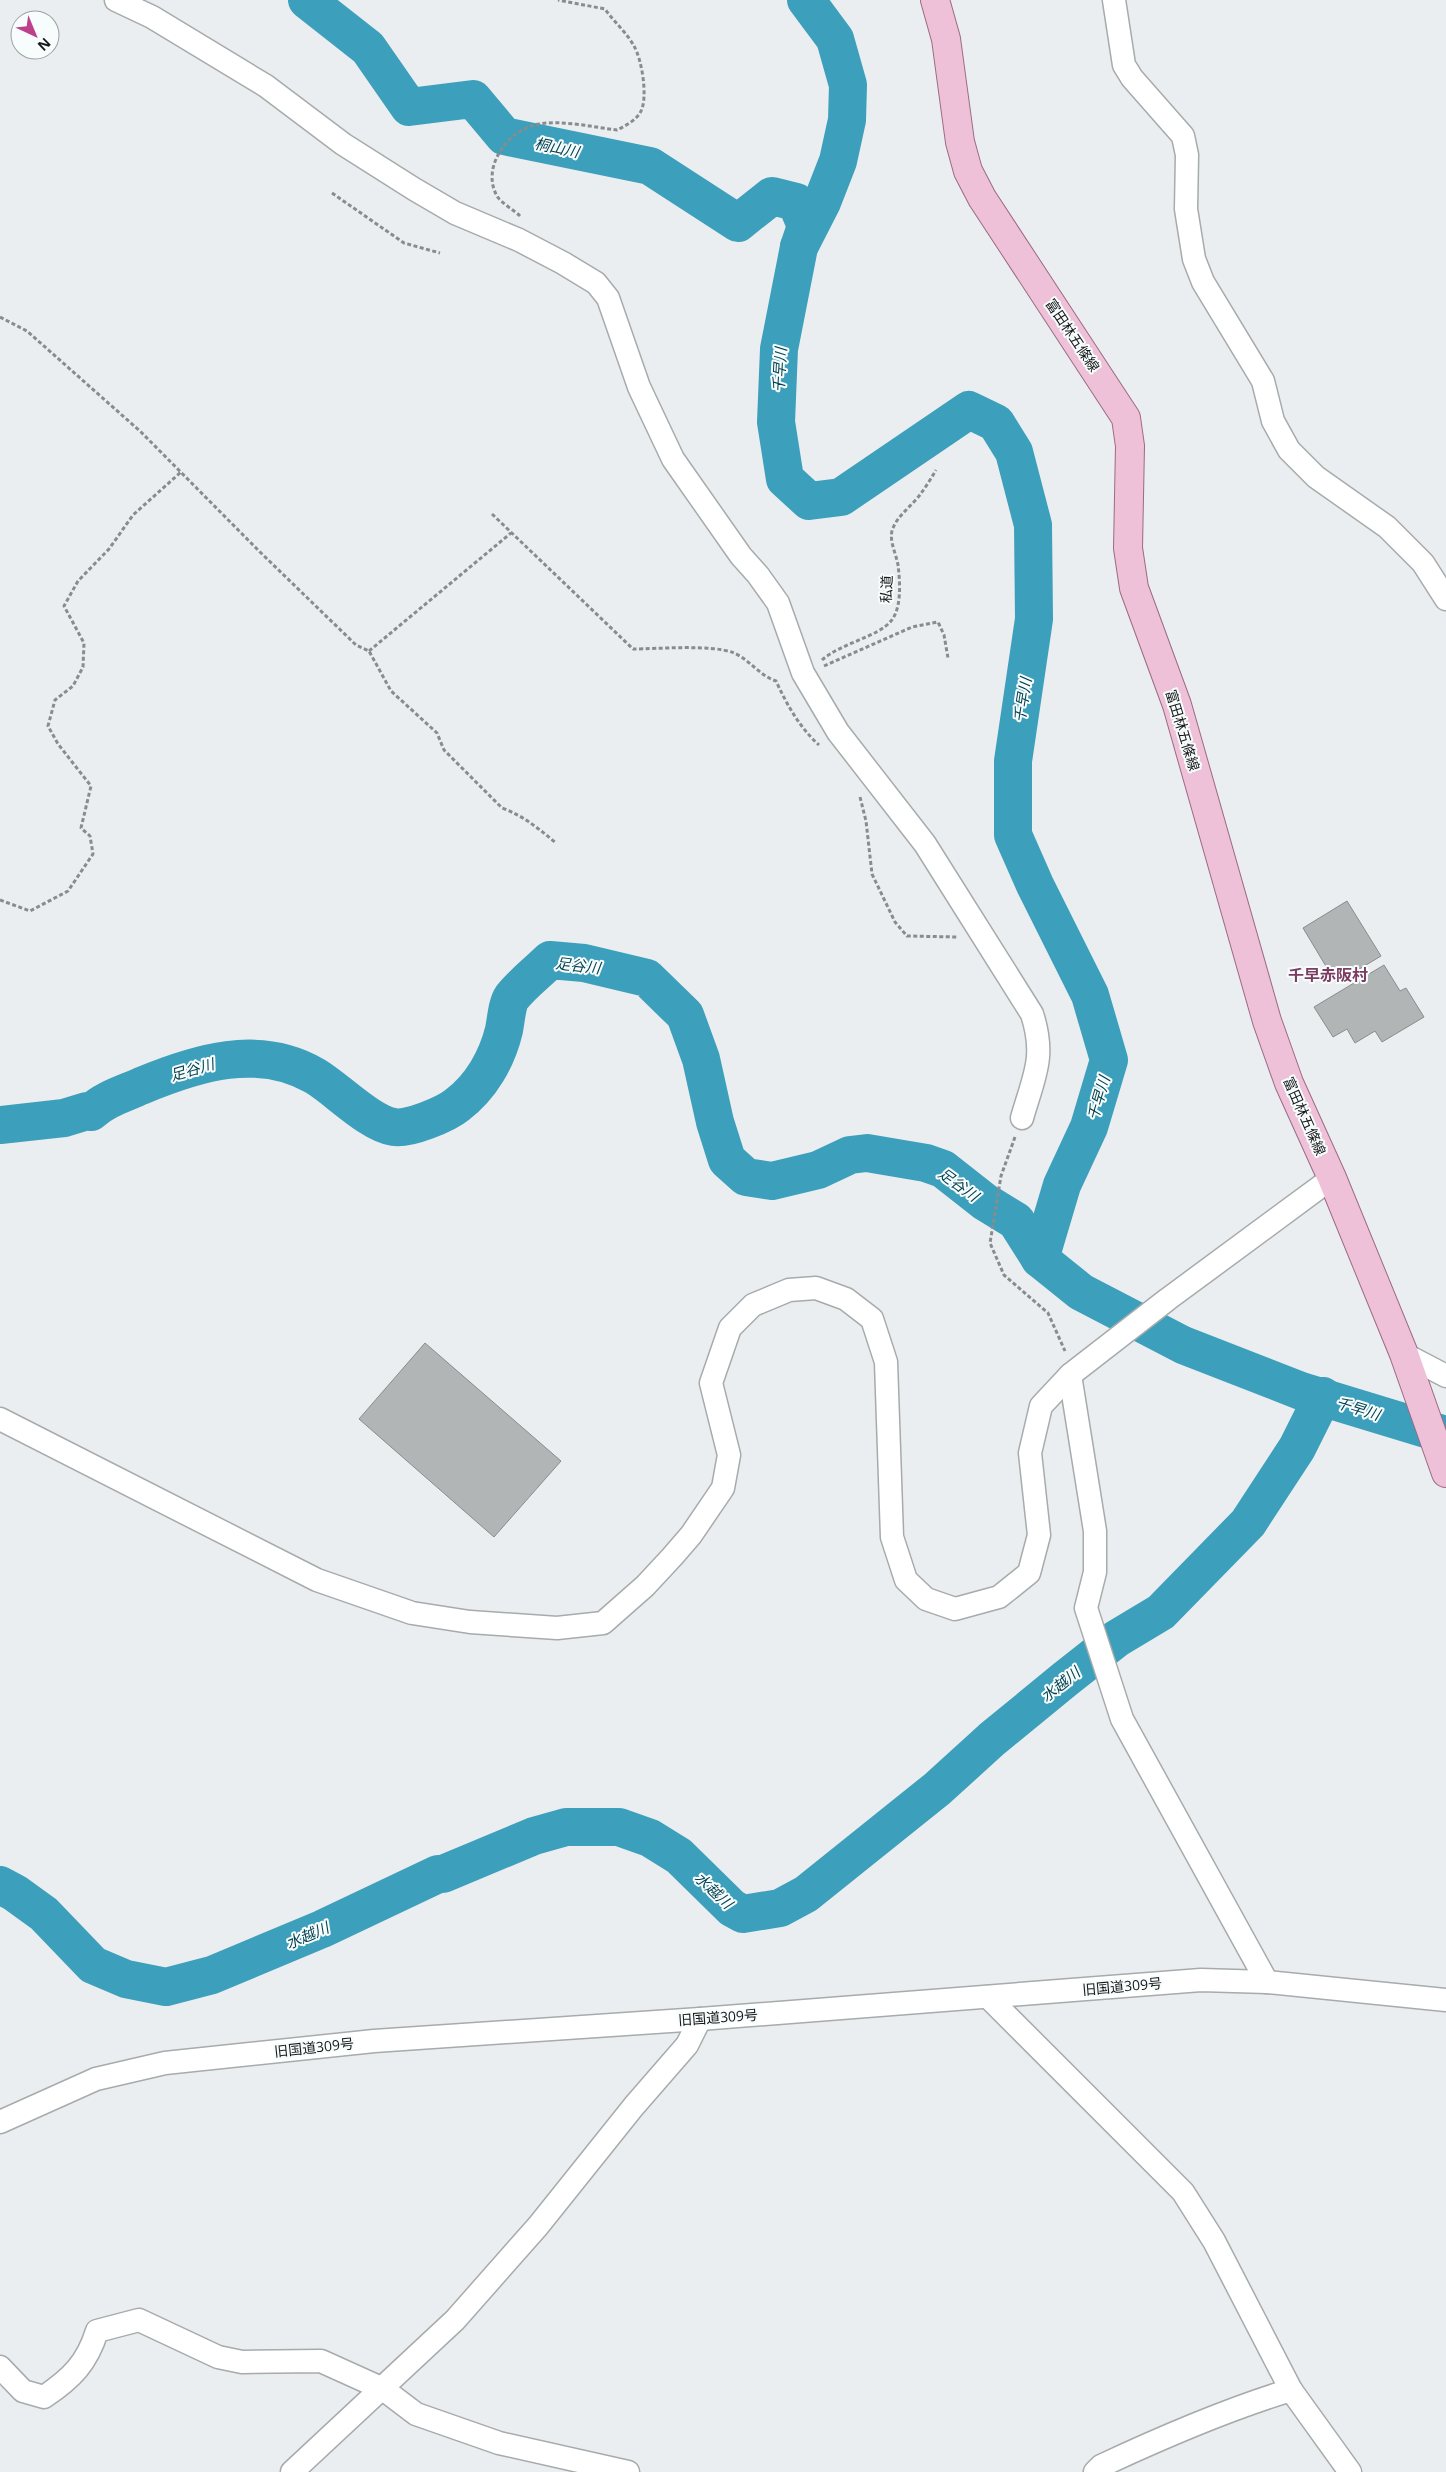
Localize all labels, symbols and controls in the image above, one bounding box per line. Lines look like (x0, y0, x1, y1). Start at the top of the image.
north arrow (10, 10, 60, 60)
text: N (34, 34, 55, 56)
water label: 桐山川 (533, 133, 583, 162)
street label: 富田林五條線 (1042, 295, 1104, 375)
water label: 千早川 (768, 345, 790, 393)
street label: 私道 (876, 575, 896, 603)
water label: 千早川 (1009, 674, 1036, 724)
street label: 富田林五條線 (1162, 687, 1204, 773)
water label: 足谷川 (554, 952, 604, 978)
district label: 千早赤阪村 (1288, 964, 1368, 986)
water label: 足谷川 (168, 1053, 218, 1085)
water label: 千早川 (1082, 1072, 1114, 1122)
street label: 富田林五條線 (1279, 1074, 1331, 1158)
water label: 足谷川 (935, 1163, 985, 1206)
water label: 千早川 (1334, 1392, 1384, 1425)
water label: 水越川 (1036, 1661, 1085, 1706)
water label: 水越川 (691, 1867, 739, 1914)
water label: 水越川 (282, 1916, 333, 1953)
street label: 旧国道309号 (1081, 1973, 1163, 1999)
street label: 旧国道309号 (677, 2005, 759, 2029)
street label: 旧国道309号 (273, 2033, 355, 2061)

